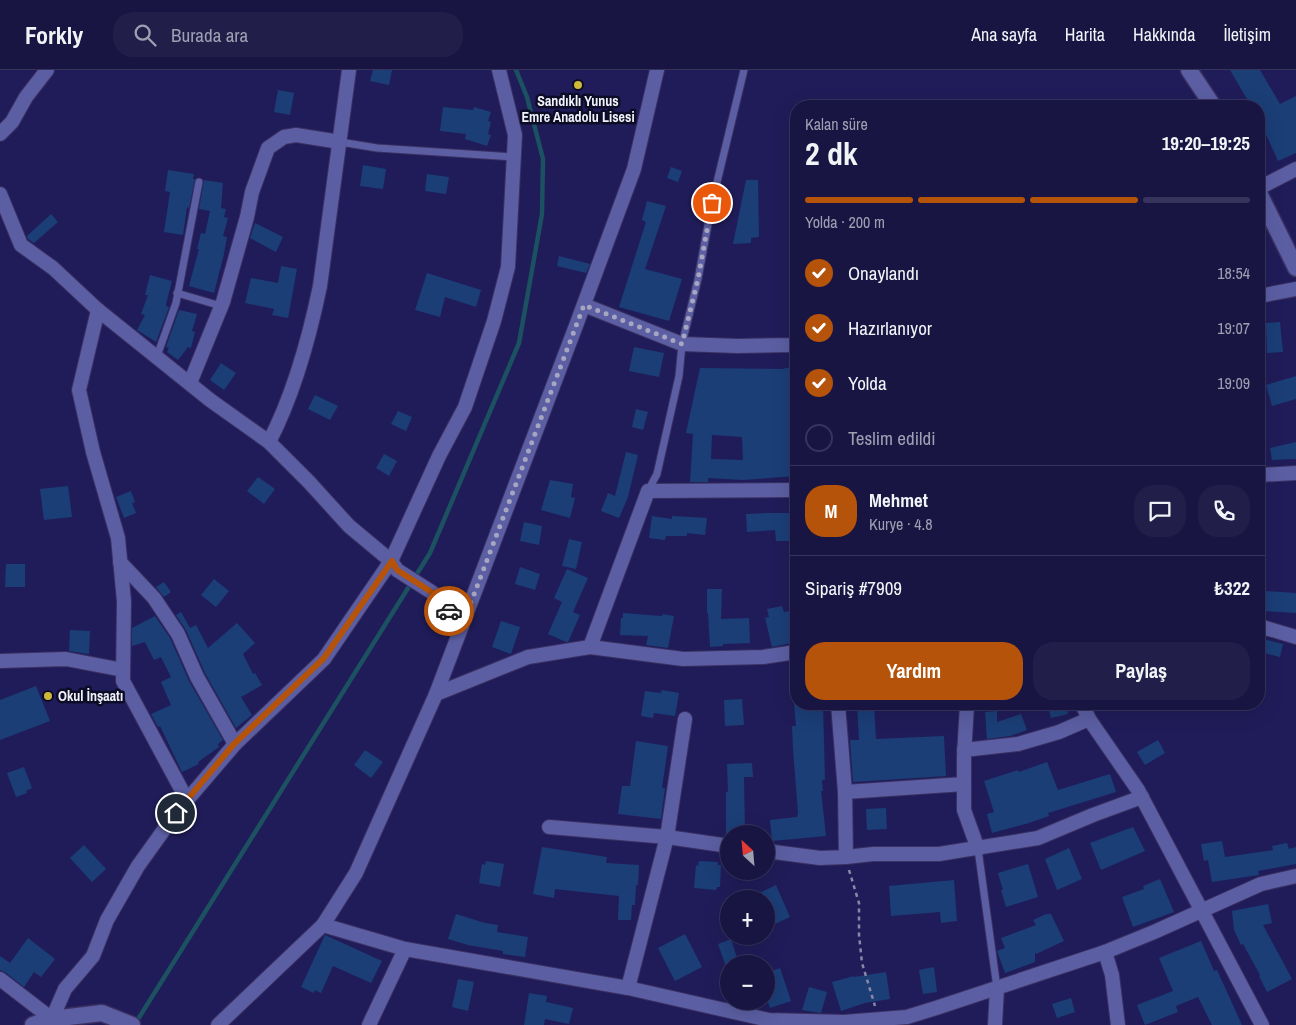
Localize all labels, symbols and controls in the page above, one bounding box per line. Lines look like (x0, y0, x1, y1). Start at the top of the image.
search box (113, 12, 463, 57)
text: Forkly (25, 19, 83, 51)
icon: search (131, 21, 159, 49)
text: Burada ara (171, 22, 248, 48)
text: Ana sayfa (971, 22, 1037, 47)
text: Harita (1065, 22, 1105, 47)
text: Hakkında (1133, 22, 1195, 47)
text: İletişim (1223, 22, 1271, 47)
marker: Sandıklı Yunus Emre Anadolu Lisesi (572, 79, 584, 91)
place label: Sandıklı Yunus Emre Anadolu Lisesi (521, 92, 635, 126)
text: Kalan süre (805, 113, 868, 135)
text: 19:20–19:25 (1162, 130, 1250, 156)
text: 2 dk (805, 132, 858, 175)
pin (691, 182, 733, 224)
icon: bag (698, 189, 726, 217)
text: Yolda · 200 m (805, 211, 885, 233)
icon: check (805, 259, 833, 287)
text: Onaylandı (848, 260, 919, 286)
text: 18:54 (1217, 262, 1250, 284)
icon: check (805, 314, 833, 342)
text: Hazırlanıyor (848, 315, 932, 341)
text: 19:07 (1217, 317, 1250, 339)
icon: check (805, 369, 833, 397)
text: Yolda (848, 370, 887, 396)
text: 19:09 (1217, 372, 1250, 394)
text: Teslim edildi (848, 425, 935, 451)
button: chat (1134, 485, 1186, 537)
button: phone (1198, 485, 1250, 537)
text: Mehmet (869, 487, 928, 513)
text: M (825, 498, 837, 524)
text: Kurye · 4.8 (869, 513, 932, 535)
text: Sipariş #7909 (805, 575, 902, 601)
text: ₺322 (1214, 575, 1250, 601)
courier (424, 586, 474, 636)
icon: car (435, 597, 463, 625)
button: Yardım (805, 642, 1023, 700)
button: Paylaş (1033, 642, 1250, 700)
place label: Okul İnşaatı (58, 687, 123, 705)
marker: Okul İnşaatı (42, 690, 54, 702)
pin (155, 792, 197, 834)
icon: home (162, 799, 190, 827)
north arrow (720, 825, 775, 880)
map controls (720, 825, 775, 1010)
button: + (720, 890, 775, 945)
button: − (720, 955, 775, 1010)

